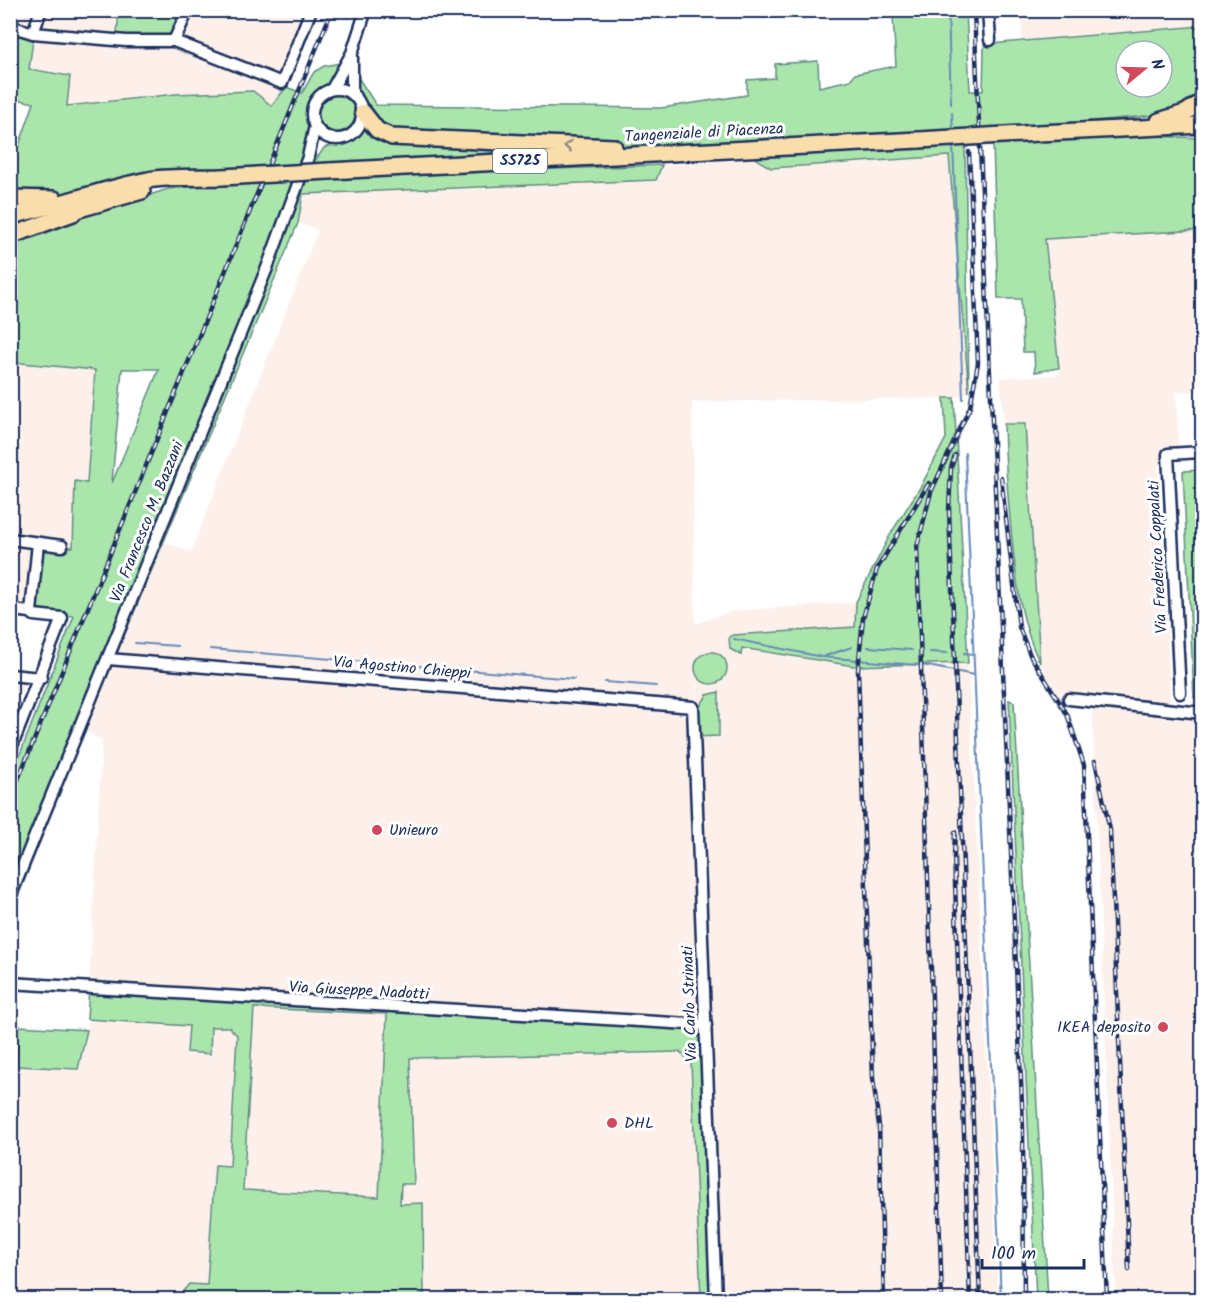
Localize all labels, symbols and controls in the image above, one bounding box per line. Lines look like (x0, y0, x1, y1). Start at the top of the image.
north arrow (1114, 39, 1174, 99)
text: N (1143, 56, 1170, 73)
street label: Tangenziale di Piacenza (624, 116, 784, 150)
one-way arrow (563, 139, 572, 152)
road number: SS725 (493, 149, 547, 173)
street label: Via Francesco M. Bazzani (103, 436, 191, 607)
street label: Via Frederico Coppalati (1141, 479, 1174, 634)
street label: Via Agostino Chieppi (332, 650, 473, 687)
place label: Unieuro (389, 818, 438, 843)
marker: Unieuro (370, 823, 384, 837)
street label: Via Carlo Strinati (675, 944, 705, 1062)
street label: Via Giuseppe Nadotti (288, 975, 431, 1007)
place label: IKEA deposito (1057, 1015, 1151, 1040)
marker: IKEA deposito (1156, 1020, 1170, 1034)
place label: DHL (624, 1111, 654, 1136)
marker: DHL (605, 1116, 619, 1130)
scale bar (982, 1232, 1084, 1270)
text: 100 m (991, 1240, 1036, 1269)

